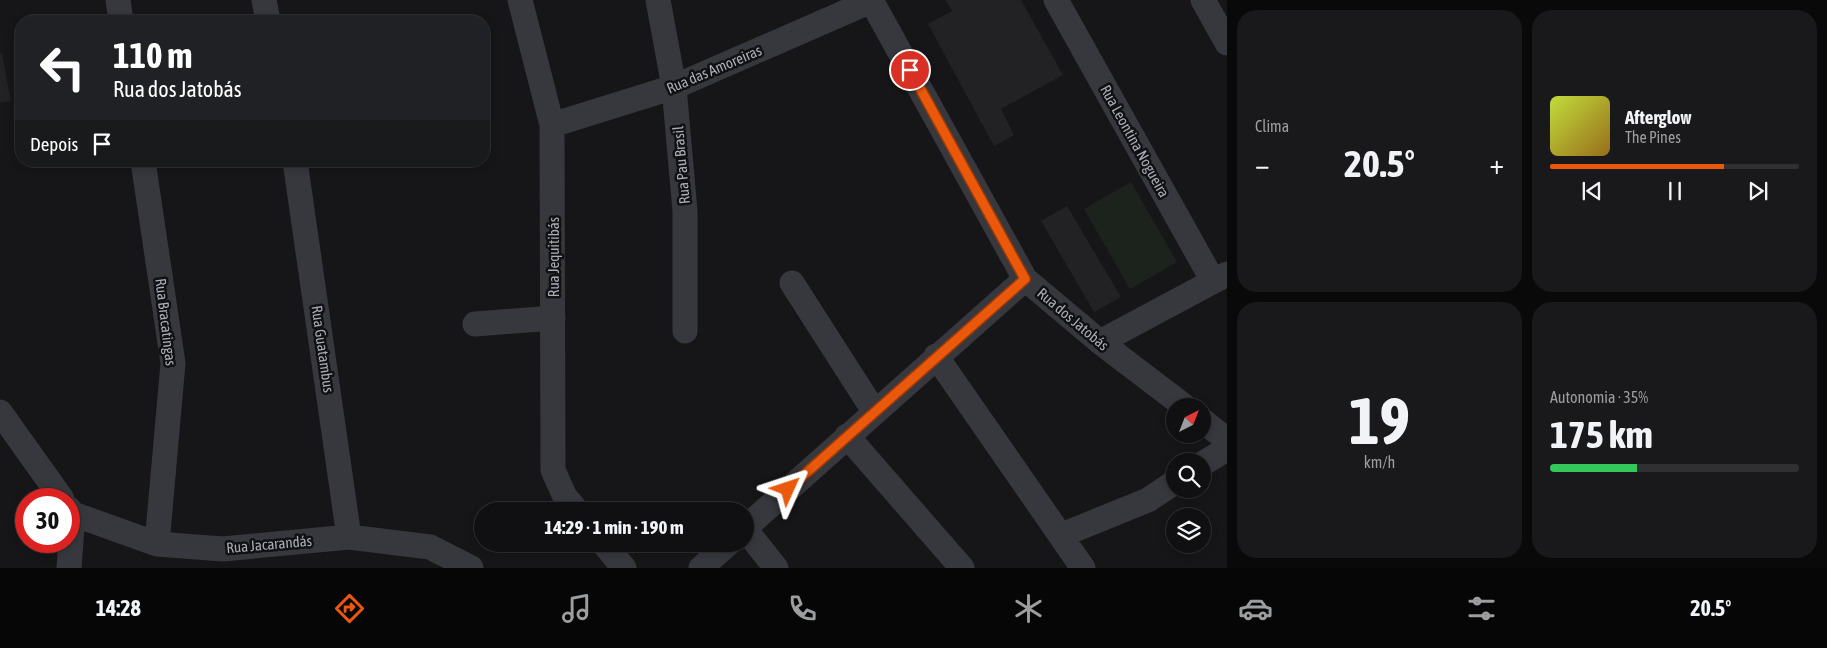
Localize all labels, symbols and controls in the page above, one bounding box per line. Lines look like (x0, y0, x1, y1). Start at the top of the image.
icon: left (30, 35, 95, 100)
text: 110 m (113, 35, 192, 75)
street label: Rua das Amoreiras (664, 41, 764, 97)
pin (889, 49, 931, 91)
icon: arrive (896, 56, 924, 84)
text: Rua dos Jatobás (113, 76, 242, 102)
street label: Rua Leontina Nogueira (1097, 82, 1173, 200)
text: Afterglow (1625, 106, 1692, 128)
text: Clima (1255, 117, 1289, 135)
street label: Rua Pau Brasil (669, 125, 693, 205)
text: The Pines (1625, 128, 1681, 146)
icon: arrive (88, 130, 116, 158)
text: Depois (30, 133, 78, 155)
text: 20.5° (1344, 142, 1415, 185)
text: − (1255, 148, 1270, 180)
text: + (1489, 148, 1504, 180)
icon: previous (1578, 177, 1606, 205)
icon: pause (1661, 177, 1689, 205)
icon: next (1744, 177, 1772, 205)
street label: Rua Jequitibás (545, 217, 562, 297)
street label: Rua Bracatingas (152, 277, 180, 367)
street label: Rua dos Jatobás (1034, 284, 1112, 354)
street label: Rua Guatambus (308, 304, 338, 394)
text: 19 (1349, 383, 1410, 458)
text: Autonomia · 35% (1550, 388, 1648, 406)
north arrow (1166, 398, 1211, 442)
map controls (1166, 398, 1211, 553)
text: 175 km (1550, 413, 1653, 456)
button: search (1166, 453, 1211, 498)
text: km/h (1364, 453, 1395, 471)
position arrow (761, 462, 813, 514)
speed limit sign: 30 (15, 488, 80, 553)
button: layers (1166, 508, 1211, 553)
text: 14:29 · 1 min · 190 m (544, 516, 684, 538)
street label: Rua Jacarandás (226, 532, 312, 556)
icon: directions (332, 591, 367, 626)
icon: music (559, 591, 594, 626)
icon: phone (785, 591, 820, 626)
icon: climate (1011, 591, 1046, 626)
icon: car (1238, 591, 1273, 626)
icon: filters (1464, 591, 1499, 626)
text: 14:28 (96, 595, 141, 621)
text: 20.5° (1690, 595, 1731, 621)

